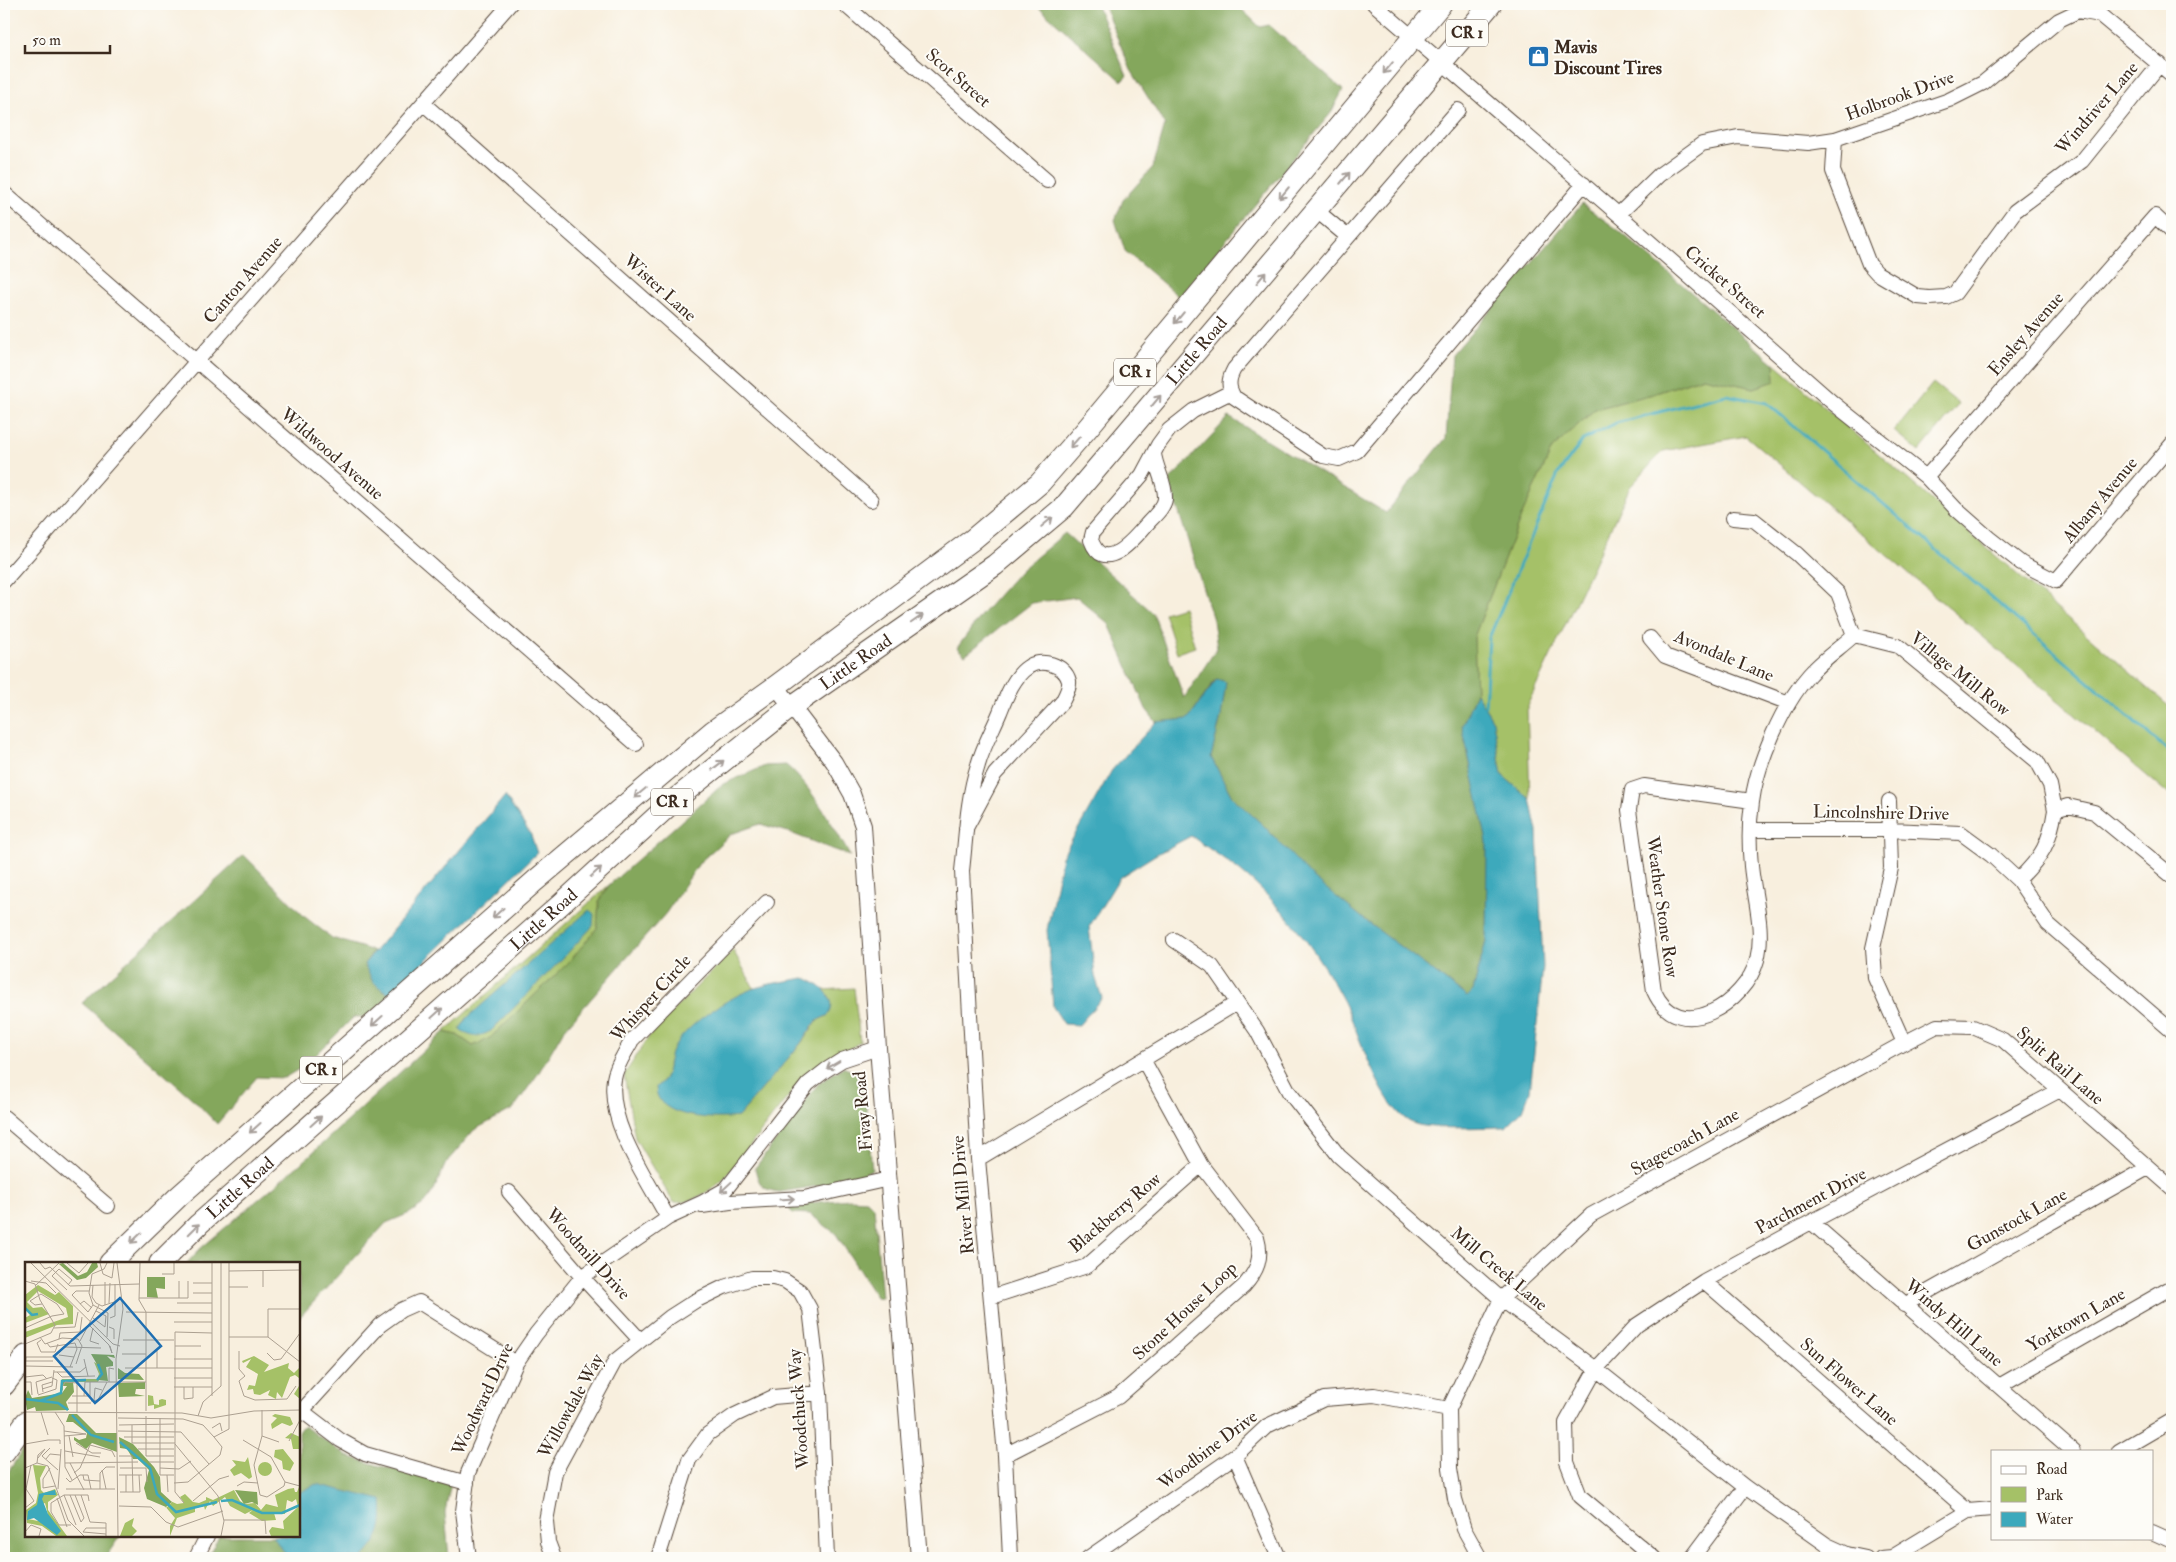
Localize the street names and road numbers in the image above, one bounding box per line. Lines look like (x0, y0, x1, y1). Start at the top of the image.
road number: CR 1 (1446, 19, 1488, 46)
street label: Scot Street (921, 43, 995, 113)
street label: Windriver Lane (2050, 57, 2144, 160)
street label: Holbrook Drive (1843, 66, 1958, 126)
street label: Canton Avenue (198, 231, 288, 329)
street label: Cricket Street (1680, 240, 1771, 324)
street label: Wister Lane (618, 249, 702, 327)
street label: Ensley Avenue (1983, 287, 2069, 381)
street label: Little Road (1161, 312, 1232, 390)
road number: CR 1 (1114, 358, 1156, 386)
street label: Wildwood Avenue (275, 402, 389, 505)
street label: Albany Avenue (2057, 452, 2143, 548)
street label: Avondale Lane (1670, 624, 1778, 687)
street label: Village Mill Row (1905, 627, 2015, 722)
street label: Little Road (815, 629, 896, 695)
road number: CR 1 (651, 789, 693, 816)
street label: Lincolnshire Drive (1813, 800, 1950, 826)
street label: Weather Stone Row (1641, 834, 1683, 980)
street label: Little Road (505, 883, 582, 956)
street label: Whisper Circle (605, 949, 697, 1047)
street label: Split Rail Lane (2011, 1022, 2109, 1111)
road number: CR 1 (300, 1056, 342, 1084)
street label: Fivay Road (848, 1070, 878, 1152)
street label: Stagecoach Lane (1627, 1102, 1744, 1181)
street label: River Mill Drive (946, 1134, 980, 1256)
street label: Little Road (201, 1152, 279, 1224)
street label: Parchment Drive (1752, 1162, 1871, 1240)
street label: Blackberry Row (1064, 1167, 1166, 1258)
street label: Gunstock Lane (1963, 1183, 2072, 1257)
street label: Woodmill Drive (540, 1203, 636, 1305)
street label: Mill Creek Lane (1446, 1222, 1553, 1317)
street label: Stone House Loop (1128, 1257, 1242, 1365)
street label: Windy Hill Lane (1899, 1273, 2008, 1372)
street label: Yorktown Lane (2023, 1282, 2130, 1357)
street label: Sun Flower Lane (1795, 1333, 1903, 1431)
street label: Woodward Drive (446, 1339, 519, 1460)
street label: Woodchuck Way (783, 1347, 815, 1471)
street label: Willowdale Way (532, 1349, 610, 1463)
street label: Woodbine Drive (1153, 1405, 1263, 1495)

